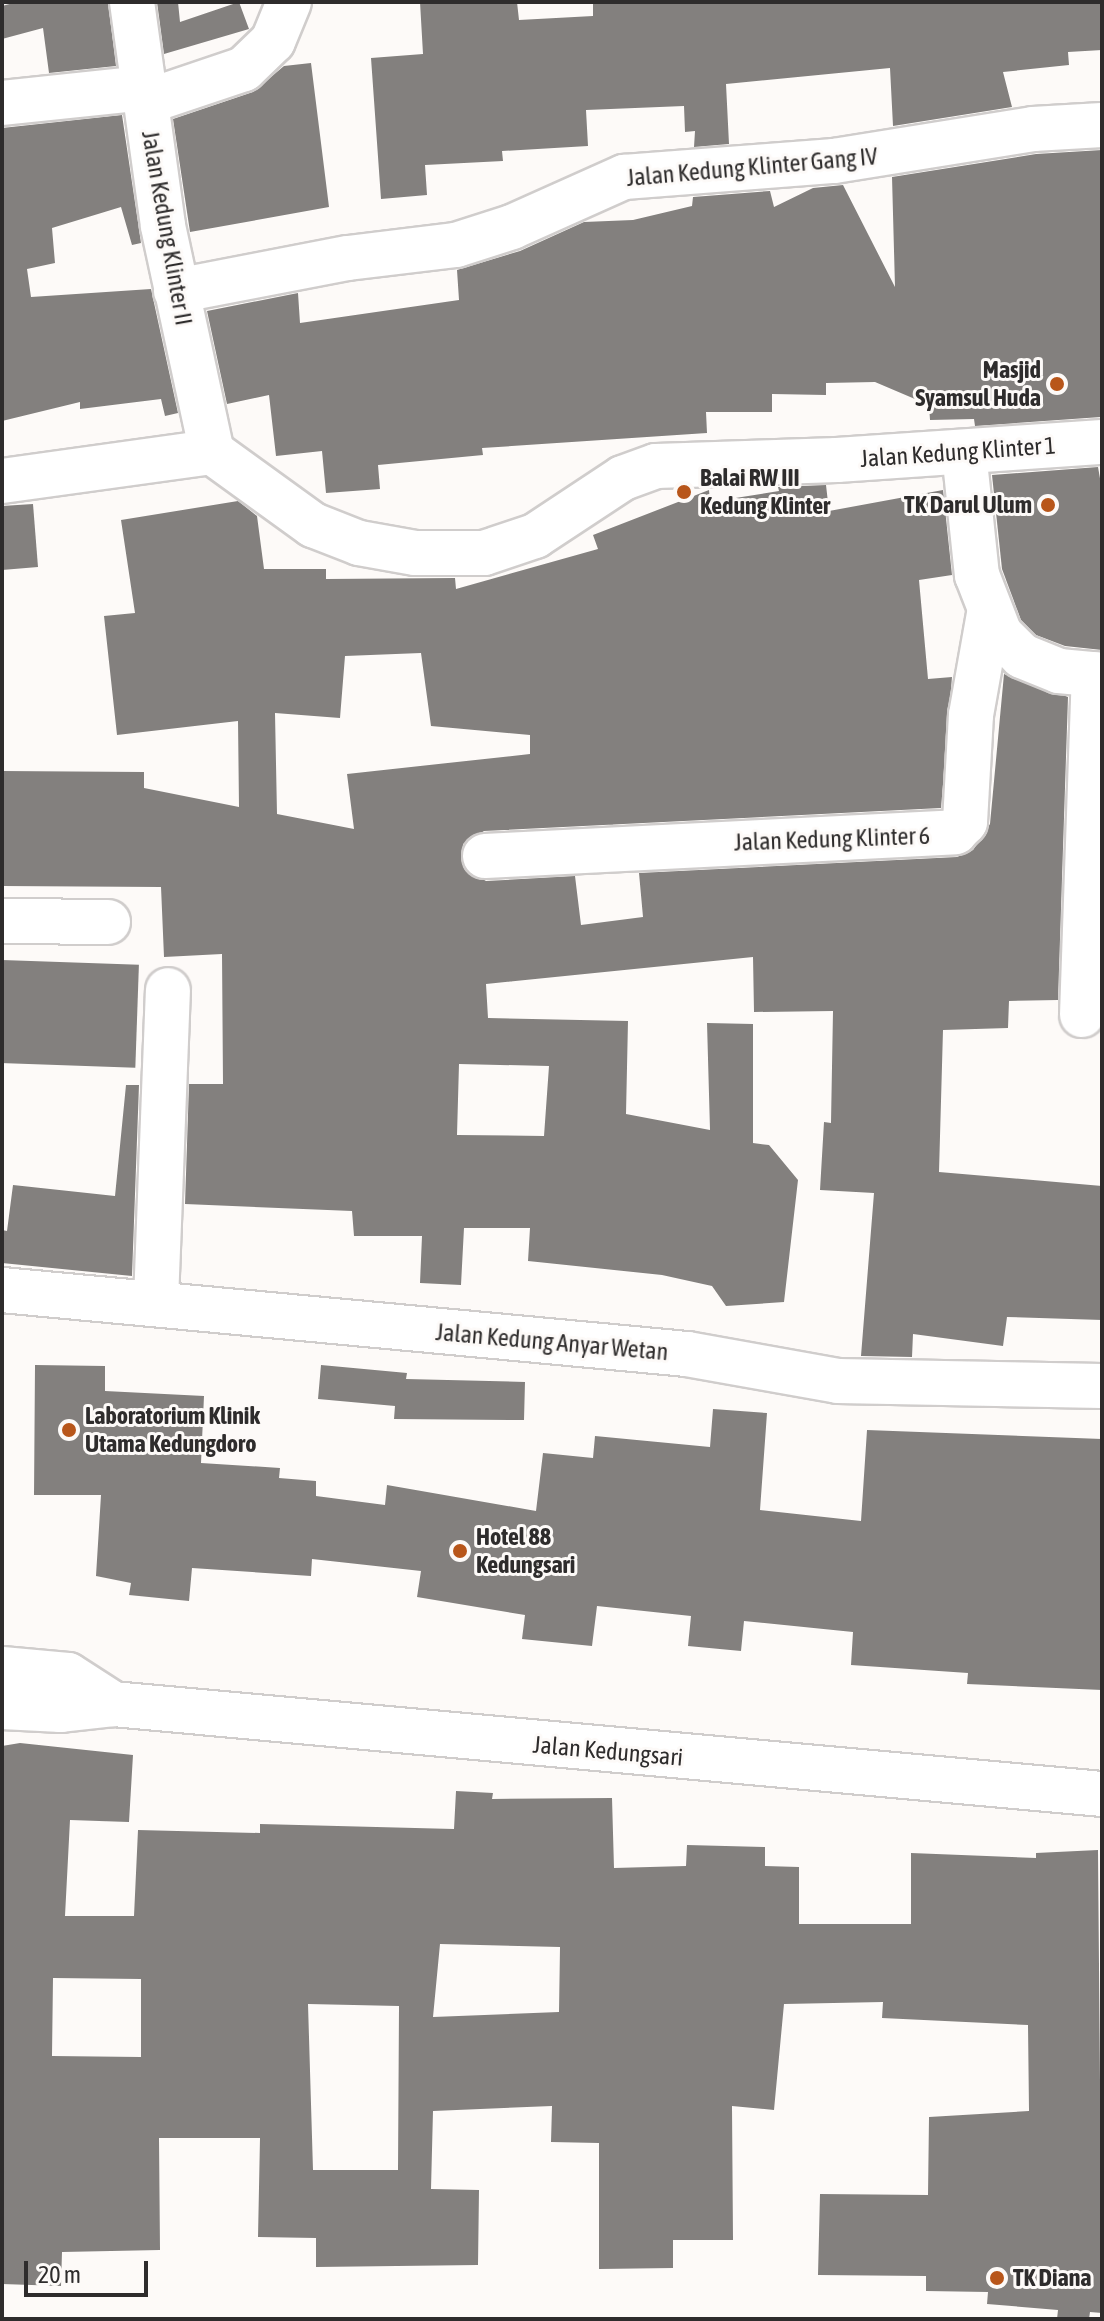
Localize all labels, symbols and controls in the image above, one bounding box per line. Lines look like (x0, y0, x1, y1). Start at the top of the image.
street label: Jalan Kedung Klinter II (136, 128, 198, 328)
street label: Jalan Kedung Klinter Gang IV (625, 142, 879, 192)
place label: Masjid Syamsul Huda (915, 356, 1041, 412)
marker: Masjid Syamsul Huda (1048, 375, 1066, 393)
street label: Jalan Kedung Klinter 1 (859, 431, 1057, 473)
place label: Balai RW III Kedung Klinter (700, 464, 830, 520)
marker: Balai RW III Kedung Klinter (675, 483, 693, 501)
place label: TK Darul Ulum (904, 491, 1032, 519)
marker: TK Darul Ulum (1039, 496, 1057, 514)
street label: Jalan Kedung Klinter 6 (734, 821, 930, 857)
street label: Jalan Kedung Anyar Wetan (434, 1317, 670, 1367)
place label: Laboratorium Klinik Utama Kedungdoro (85, 1402, 260, 1458)
marker: Laboratorium Klinik Utama Kedungdoro (60, 1421, 78, 1439)
place label: Hotel 88 Kedungsari (476, 1523, 575, 1579)
marker: Hotel 88 Kedungsari (451, 1542, 469, 1560)
street label: Jalan Kedungsari (532, 1730, 684, 1772)
scale bar (28, 2245, 152, 2295)
text: 20 m (38, 2261, 81, 2288)
place label: TK Diana (1013, 2264, 1092, 2292)
marker: TK Diana (988, 2269, 1006, 2287)

